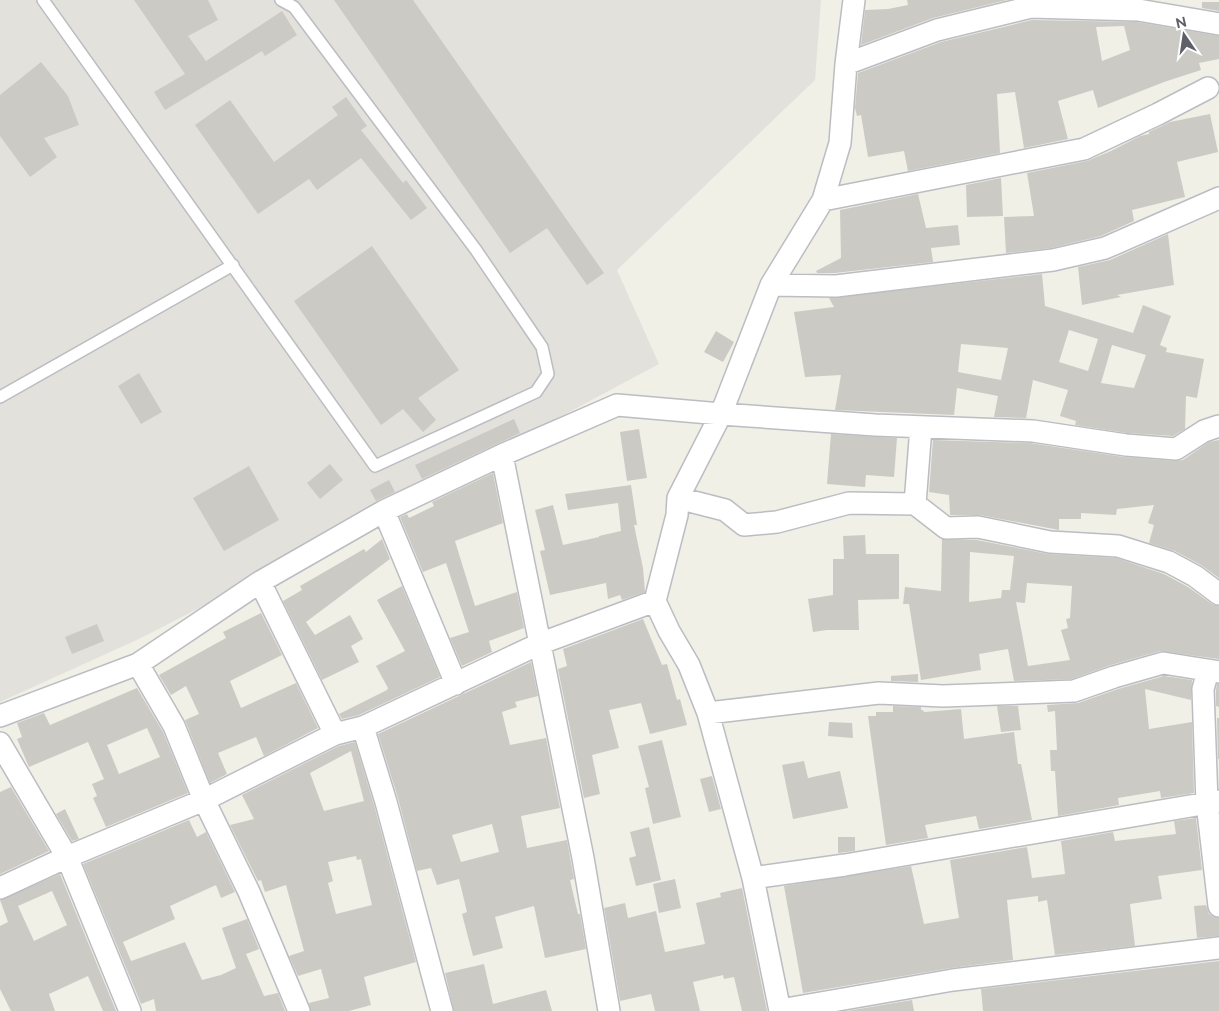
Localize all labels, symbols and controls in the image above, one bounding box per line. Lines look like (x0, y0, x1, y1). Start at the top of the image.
north arrow (1159, 10, 1209, 60)
text: N (1174, 13, 1188, 31)

